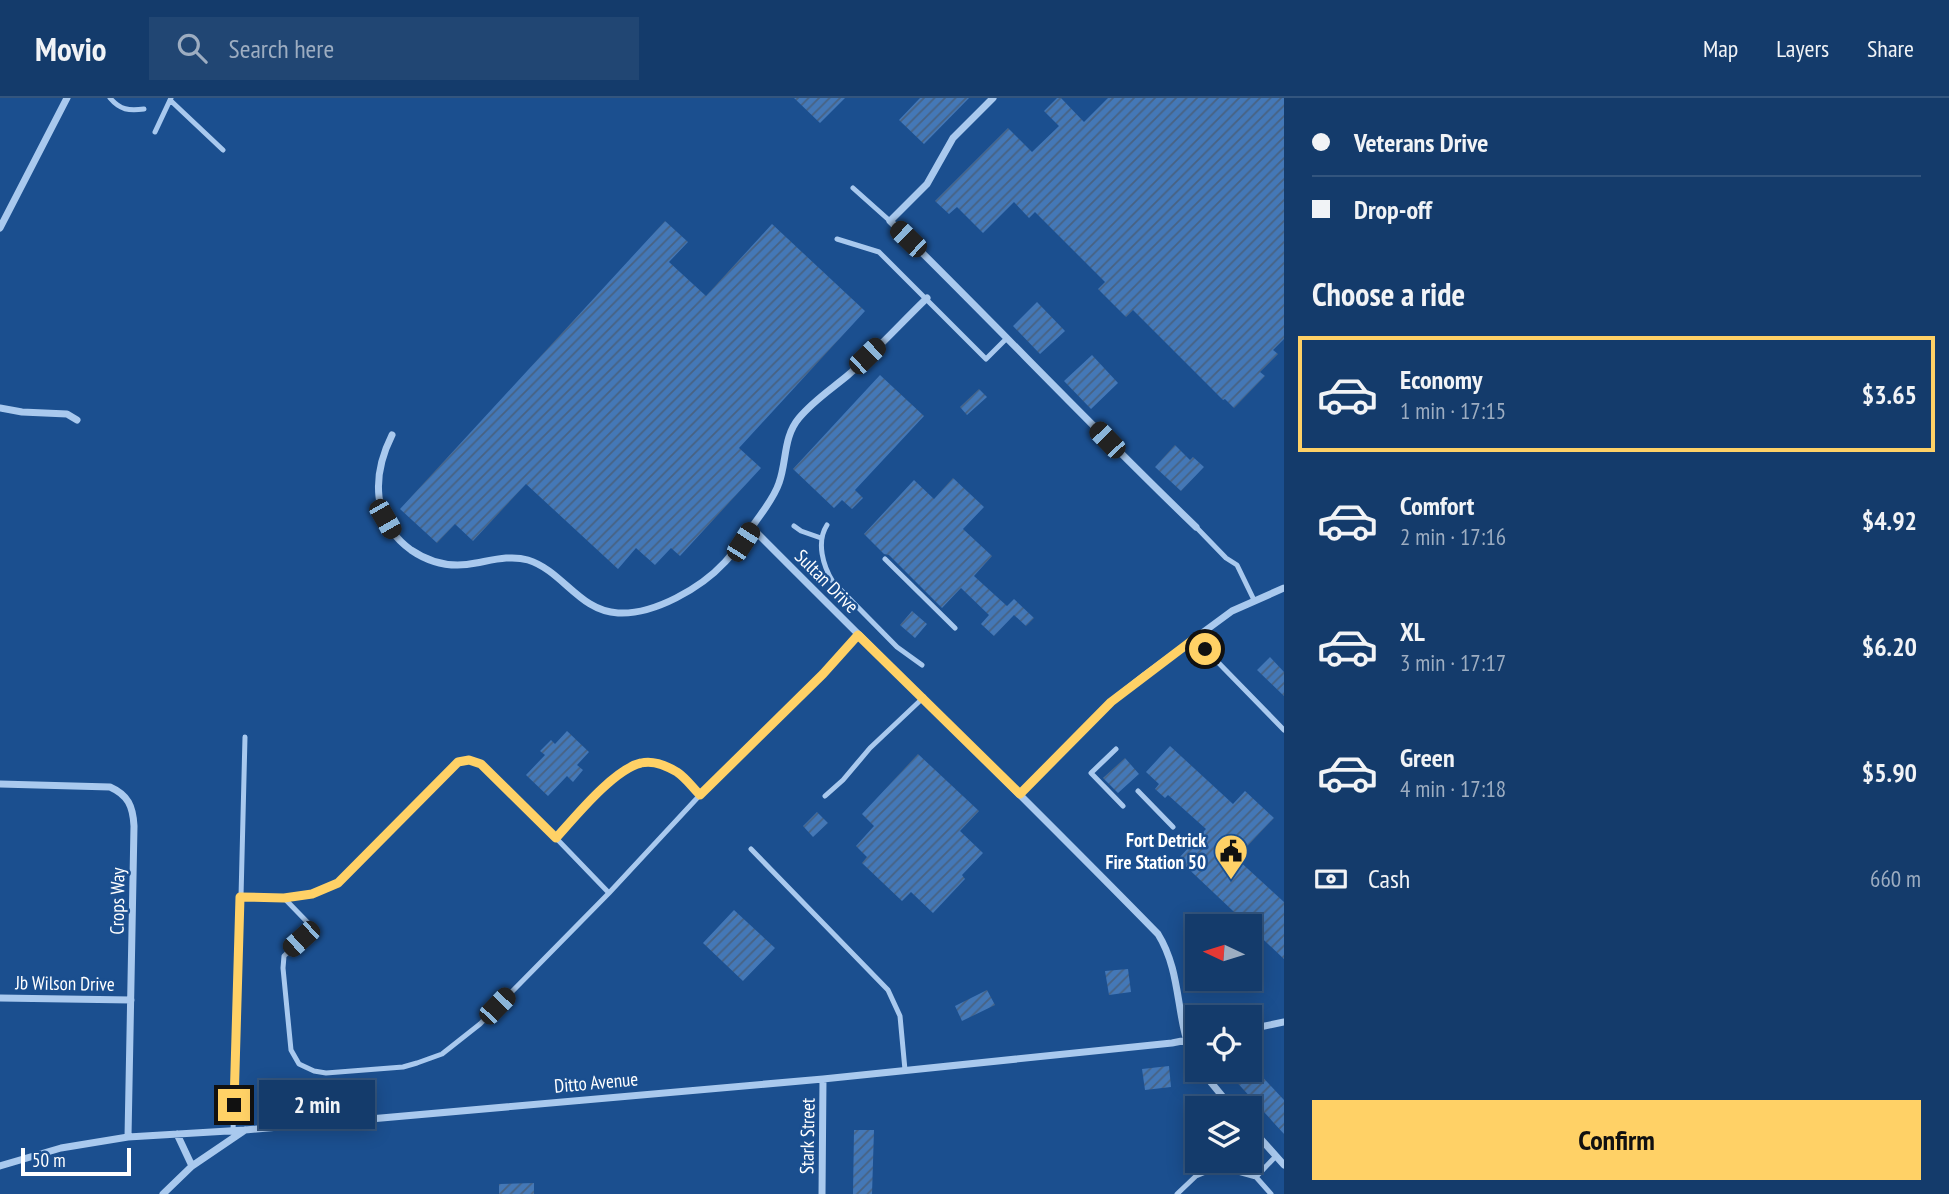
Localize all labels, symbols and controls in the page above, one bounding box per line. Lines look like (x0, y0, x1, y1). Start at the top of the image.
search box (149, 17, 639, 80)
text: Movio (35, 27, 107, 70)
icon: search (173, 29, 211, 67)
text: Search here (229, 32, 334, 65)
text: Map (1703, 33, 1738, 64)
text: Layers (1776, 33, 1829, 64)
text: Share (1867, 33, 1914, 64)
text: Veterans Drive (1354, 126, 1488, 159)
text: Drop-off (1354, 193, 1432, 226)
car (886, 217, 931, 261)
text: Choose a ride (1312, 273, 1465, 315)
car (845, 334, 890, 378)
icon: car (1316, 363, 1379, 426)
text: Economy (1400, 363, 1482, 396)
text: $3.65 (1862, 378, 1917, 411)
text: 1 min · 17:15 (1400, 396, 1506, 425)
car (1085, 418, 1130, 462)
icon: car (1316, 489, 1379, 552)
text: Comfort (1400, 489, 1474, 522)
car (366, 496, 405, 542)
text: $4.92 (1862, 504, 1917, 537)
car (723, 519, 764, 565)
text: 2 min · 17:16 (1400, 522, 1506, 551)
street label: Sultan Drive (790, 544, 864, 618)
icon: car (1316, 615, 1379, 678)
text: XL (1400, 615, 1425, 648)
text: $6.20 (1862, 630, 1917, 663)
route start (1189, 633, 1221, 665)
text: 3 min · 17:17 (1400, 648, 1506, 677)
icon: car (1316, 741, 1379, 804)
text: Green (1400, 741, 1455, 774)
text: $5.90 (1862, 756, 1917, 789)
text: 4 min · 17:18 (1400, 774, 1506, 803)
place label: Fort Detrick Fire Station 50 (1106, 828, 1206, 874)
public building icon: Fort Detrick Fire Station 50 (1212, 832, 1250, 881)
icon: cash (1312, 860, 1350, 898)
text: Cash (1368, 862, 1410, 895)
text: 660 m (1870, 864, 1921, 893)
street label: Crops Way (104, 866, 130, 935)
north arrow (1185, 914, 1262, 990)
map controls (1185, 914, 1262, 1173)
car (279, 917, 324, 961)
street label: Jb Wilson Drive (14, 970, 115, 996)
car (475, 984, 520, 1028)
button: locate (1185, 1005, 1262, 1082)
street label: Ditto Avenue (553, 1066, 639, 1098)
callout: 2 min (258, 1080, 374, 1130)
route end (218, 1089, 250, 1121)
text: 2 min (294, 1090, 340, 1119)
button: layers (1185, 1096, 1262, 1173)
street label: Stark Street (794, 1097, 820, 1174)
button: Confirm (1312, 1100, 1921, 1180)
scale bar (21, 1145, 131, 1177)
text: 50 m (32, 1148, 66, 1172)

